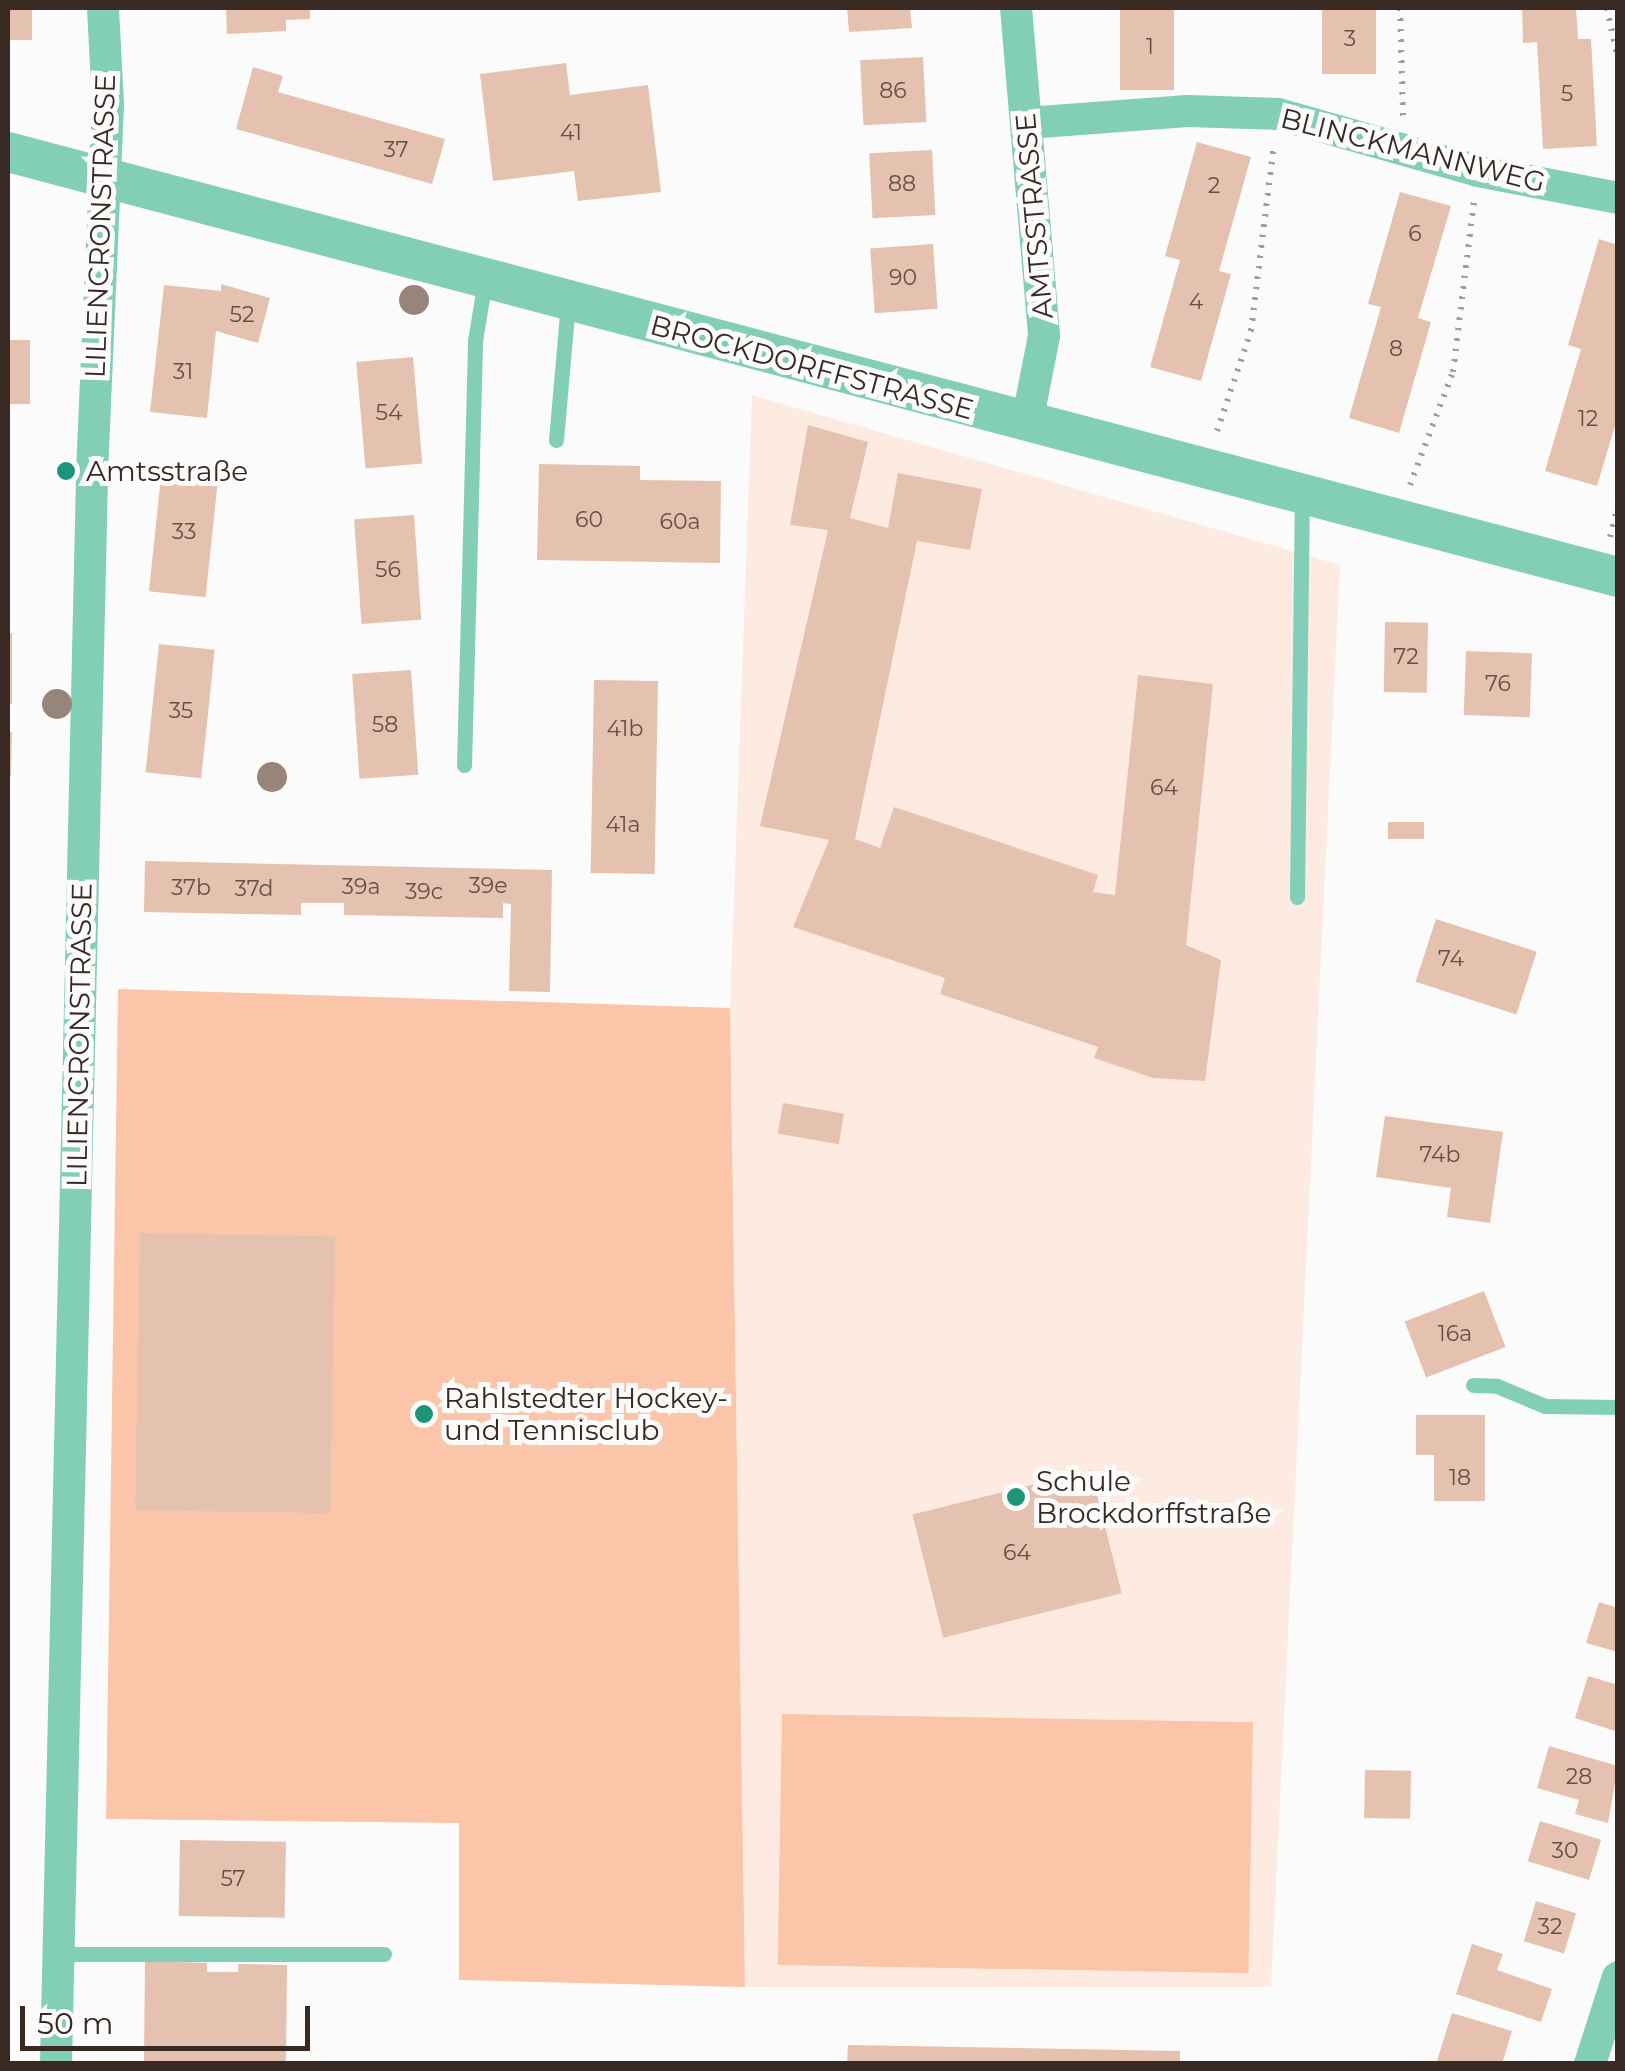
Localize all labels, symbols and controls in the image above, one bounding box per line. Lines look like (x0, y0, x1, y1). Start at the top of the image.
house number: 3 (1344, 26, 1356, 52)
house number: 1 (1146, 34, 1154, 60)
street label: LILIENCRONSTRASSE (78, 73, 122, 379)
house number: 86 (879, 78, 907, 104)
house number: 5 (1561, 81, 1573, 107)
street label: BLINCKMANNWEG (1277, 101, 1549, 199)
street label: AMTSSTRASSE (1008, 112, 1060, 320)
house number: 41 (560, 120, 582, 146)
house number: 37 (383, 137, 409, 163)
house number: 88 (888, 171, 916, 197)
house number: 2 (1208, 173, 1220, 199)
house number: 6 (1408, 221, 1422, 247)
house number: 90 (889, 265, 917, 291)
house number: 4 (1189, 289, 1203, 315)
house number: 52 (230, 302, 254, 328)
street label: BROCKDORFFSTRASSE (647, 308, 977, 426)
house number: 8 (1389, 336, 1403, 362)
house number: 31 (173, 359, 193, 385)
house number: 54 (376, 400, 402, 426)
house number: 12 (1578, 406, 1598, 432)
place label: Amtsstraße (86, 454, 248, 488)
marker: Amtsstraße (55, 460, 77, 482)
house number: 60 (575, 507, 603, 533)
house number: 60a (660, 509, 700, 535)
house number: 33 (172, 519, 196, 545)
house number: 56 (375, 557, 401, 583)
house number: 72 (1393, 644, 1419, 670)
house number: 76 (1485, 671, 1511, 697)
house number: 35 (169, 698, 193, 724)
house number: 58 (372, 712, 398, 738)
house number: 41b (607, 716, 643, 742)
house number: 64 (1150, 775, 1178, 801)
house number: 41a (606, 812, 640, 838)
house number: 39e (468, 873, 508, 899)
house number: 39a (342, 874, 380, 900)
house number: 37b (171, 875, 211, 901)
house number: 37d (235, 876, 273, 902)
house number: 39c (405, 879, 443, 905)
street label: LILIENCRONSTRASSE (60, 883, 98, 1187)
house number: 74 (1438, 946, 1464, 972)
house number: 74b (1420, 1142, 1460, 1168)
house number: 16a (1438, 1321, 1472, 1347)
place label: Rahlstedter Hockey- und Tennisclub (444, 1381, 728, 1447)
marker: Rahlstedter Hockey- und Tennisclub (413, 1403, 435, 1425)
place label: Schule Brockdorffstraße (1036, 1464, 1271, 1530)
house number: 18 (1449, 1465, 1471, 1491)
marker: Schule Brockdorffstraße (1005, 1486, 1027, 1508)
house number: 64 (1003, 1540, 1031, 1566)
house number: 28 (1566, 1764, 1592, 1790)
house number: 30 (1552, 1838, 1578, 1864)
house number: 57 (220, 1866, 246, 1892)
house number: 32 (1538, 1914, 1562, 1940)
scale bar (25, 1986, 315, 2048)
text: 50 m (37, 2005, 114, 2042)

